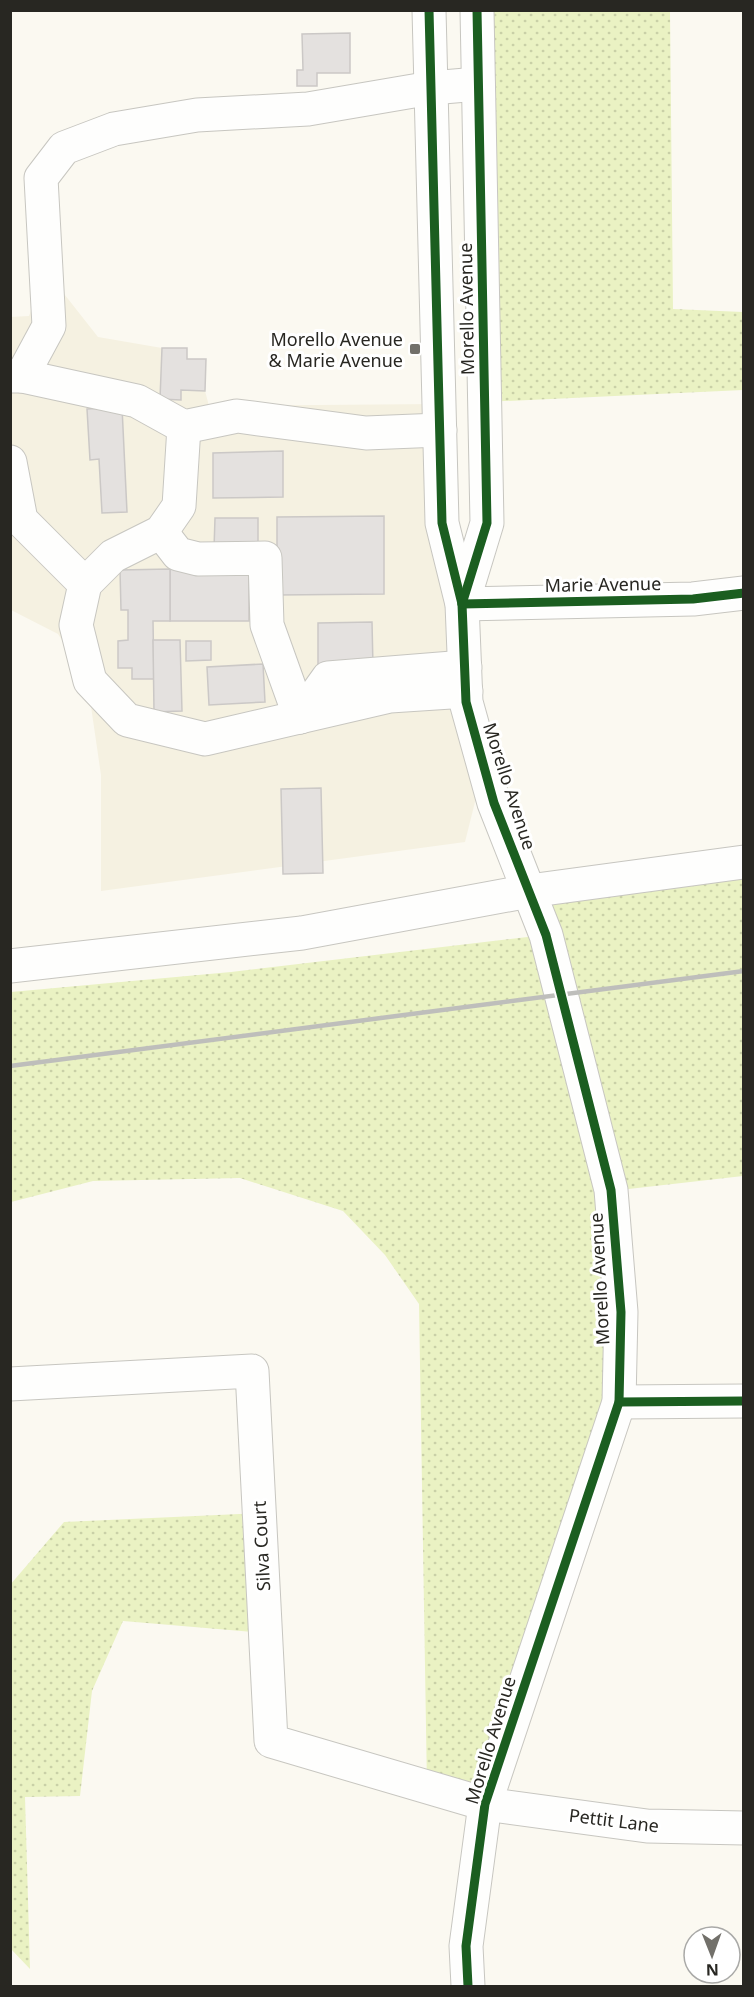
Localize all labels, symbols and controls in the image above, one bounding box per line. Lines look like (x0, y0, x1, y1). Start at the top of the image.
street label: Morello Avenue (453, 243, 479, 375)
place label: Morello Avenue & Marie Avenue (269, 327, 403, 372)
marker: Morello Avenue & Marie Avenue (408, 342, 422, 356)
street label: Marie Avenue (545, 571, 661, 597)
street label: Morello Avenue (478, 719, 542, 853)
street label: Morello Avenue (584, 1212, 614, 1346)
street label: Silva Court (247, 1500, 275, 1592)
street label: Morello Avenue (459, 1673, 521, 1807)
street label: Pettit Lane (568, 1803, 660, 1837)
north arrow (682, 1925, 742, 1985)
text: N (706, 1959, 719, 1981)

